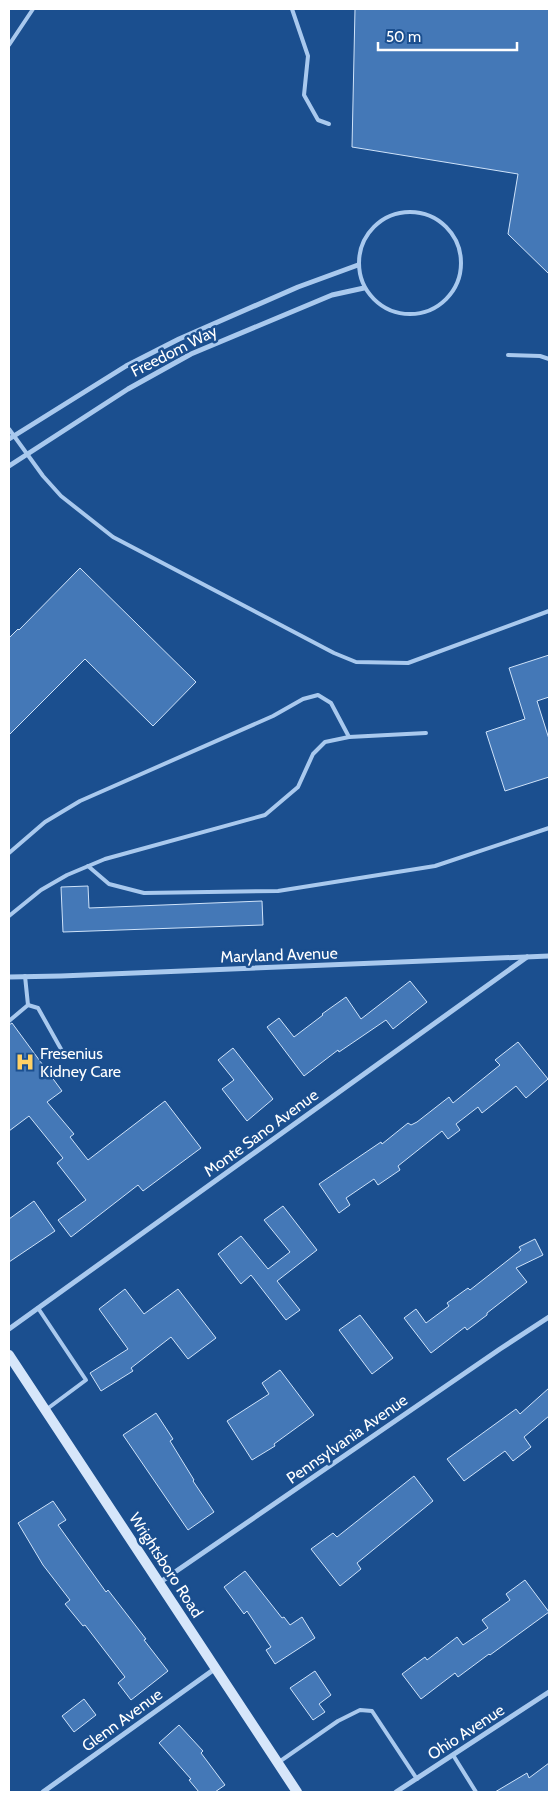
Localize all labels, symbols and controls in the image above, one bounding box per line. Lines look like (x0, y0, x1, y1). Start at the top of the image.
scale bar (378, 20, 517, 52)
text: 50 m (386, 28, 421, 46)
street label: Freedom Way (128, 321, 220, 381)
street label: Maryland Avenue (220, 943, 338, 967)
place label: Fresenius Kidney Care (40, 1044, 121, 1081)
hospital icon: Fresenius Kidney Care (14, 1051, 36, 1073)
street label: Monte Sano Avenue (200, 1085, 322, 1181)
street label: Pennsylvania Avenue (283, 1390, 411, 1488)
street label: Wrightsboro Road (125, 1509, 207, 1621)
street label: Glenn Avenue (78, 1684, 166, 1756)
street label: Ohio Avenue (424, 1700, 508, 1764)

